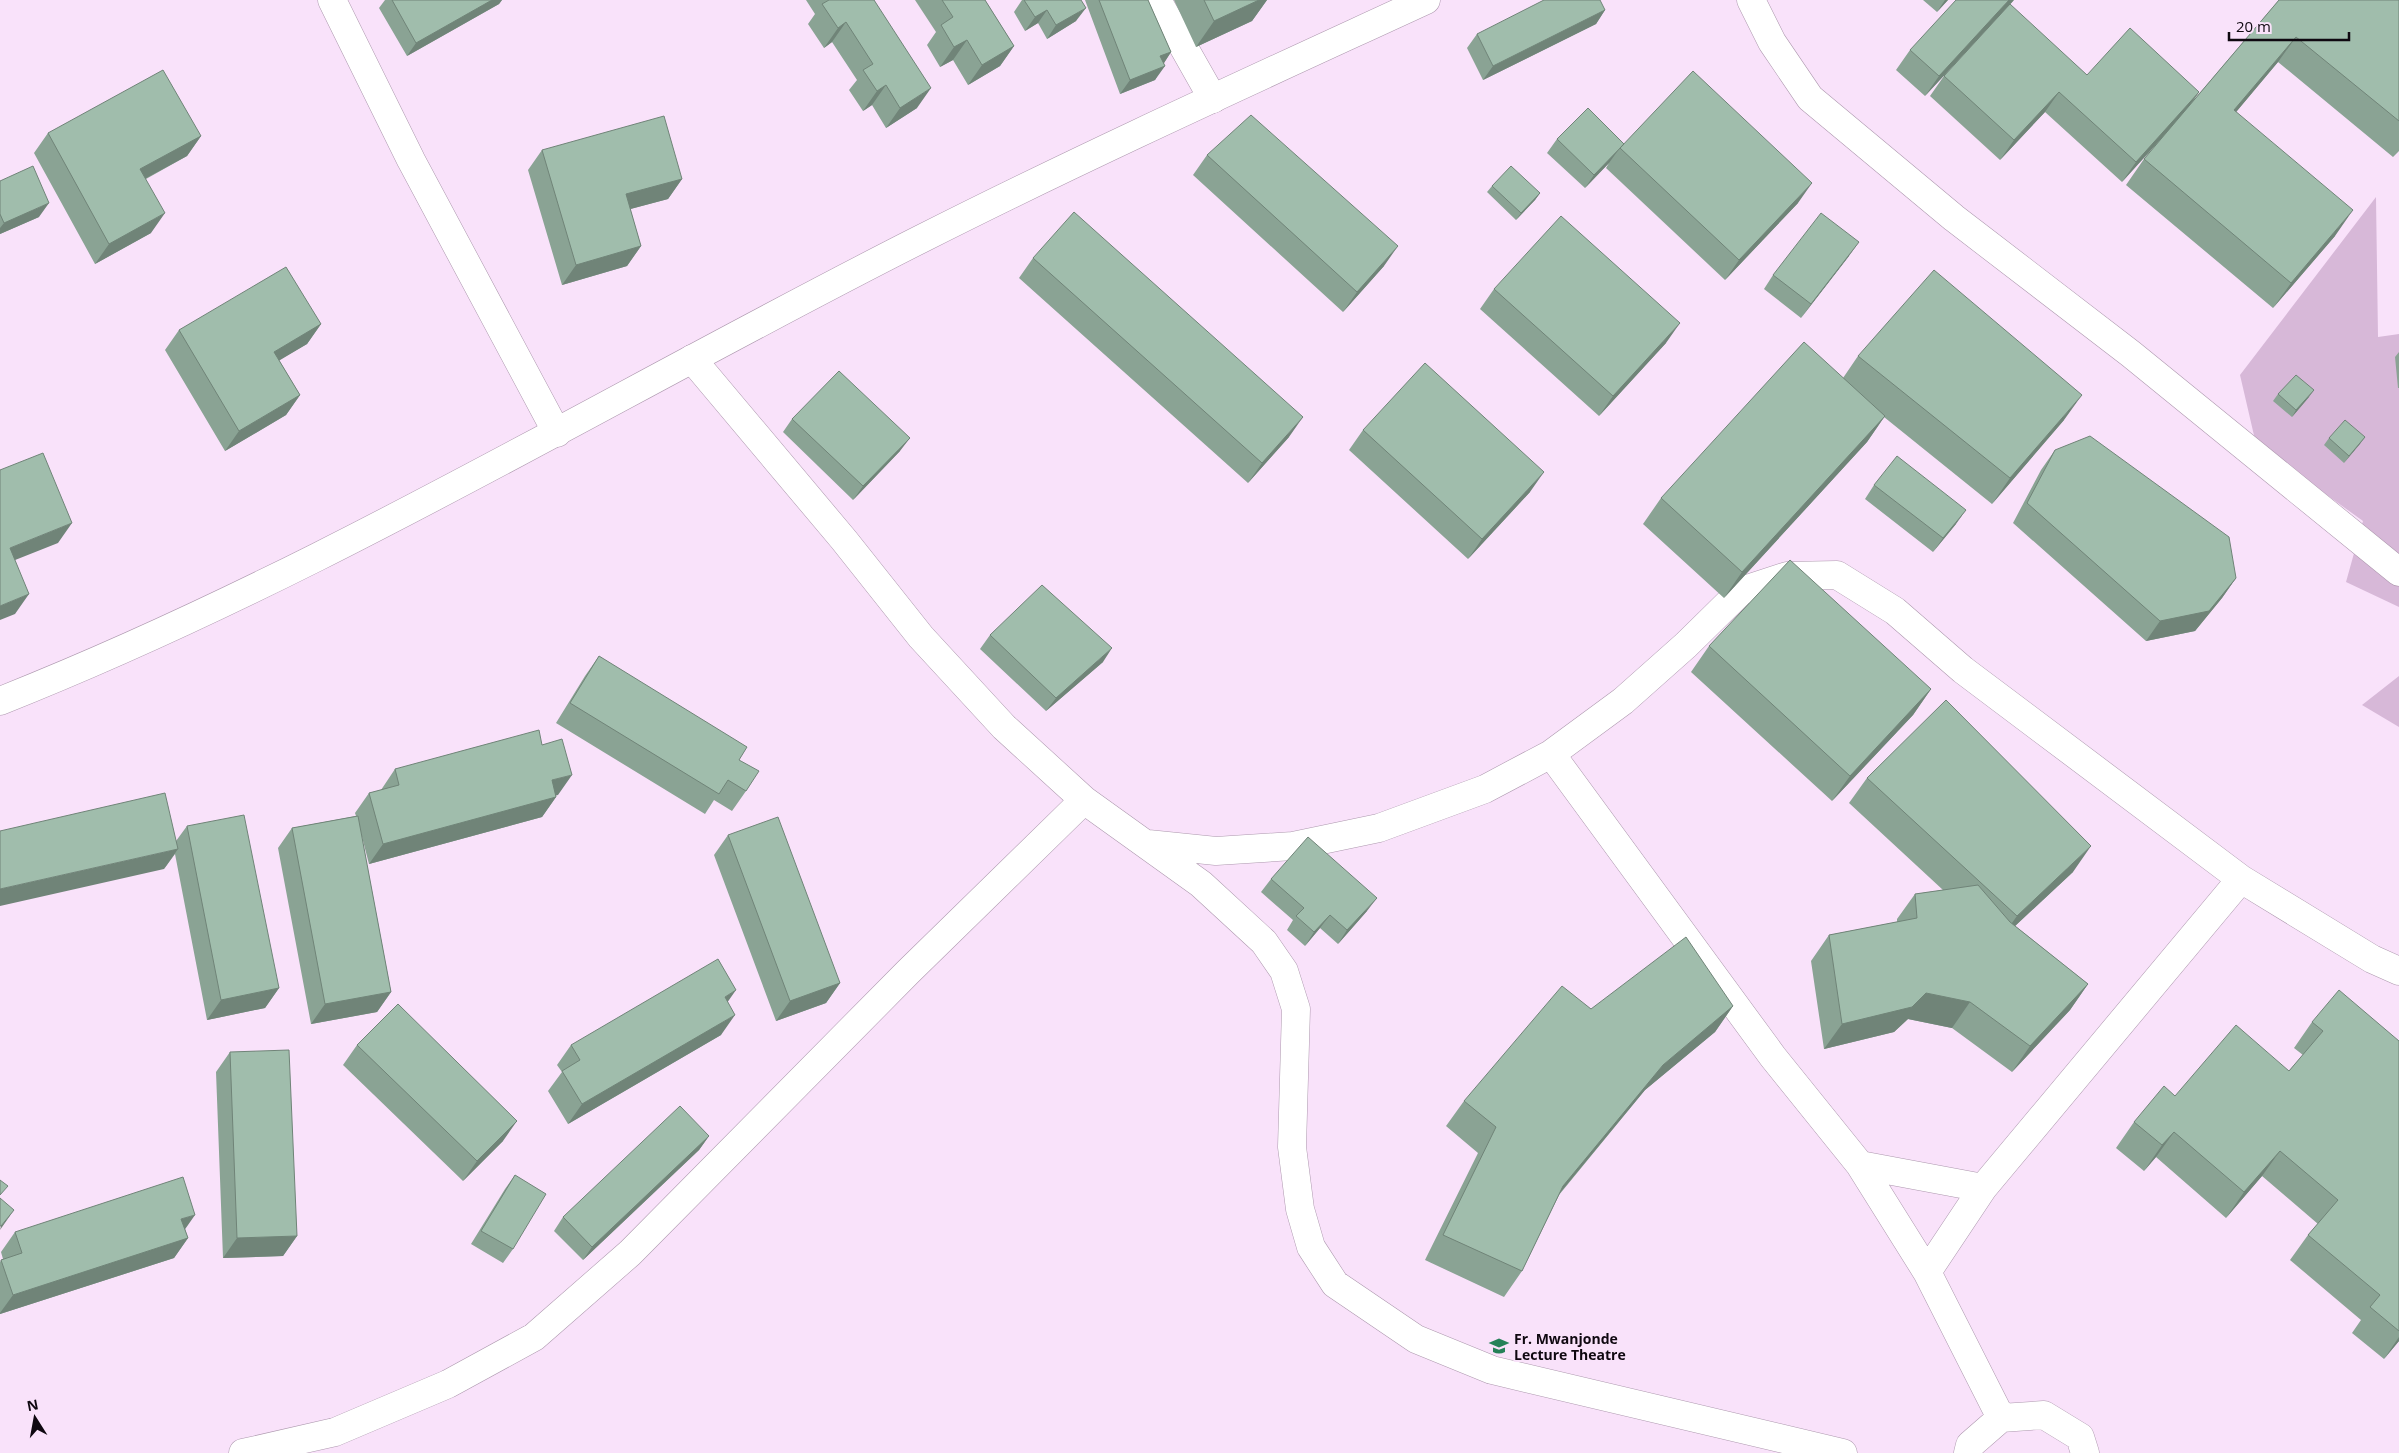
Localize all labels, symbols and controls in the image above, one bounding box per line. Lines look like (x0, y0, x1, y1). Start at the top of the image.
scale bar (2229, 10, 2349, 42)
text: 20 m (2236, 16, 2271, 36)
place label: Fr. Mwanjonde Lecture Theatre (1514, 1329, 1626, 1364)
school or university icon: Fr. Mwanjonde Lecture Theatre (1488, 1335, 1510, 1357)
north arrow (10, 1393, 60, 1443)
text: N (25, 1394, 40, 1415)

